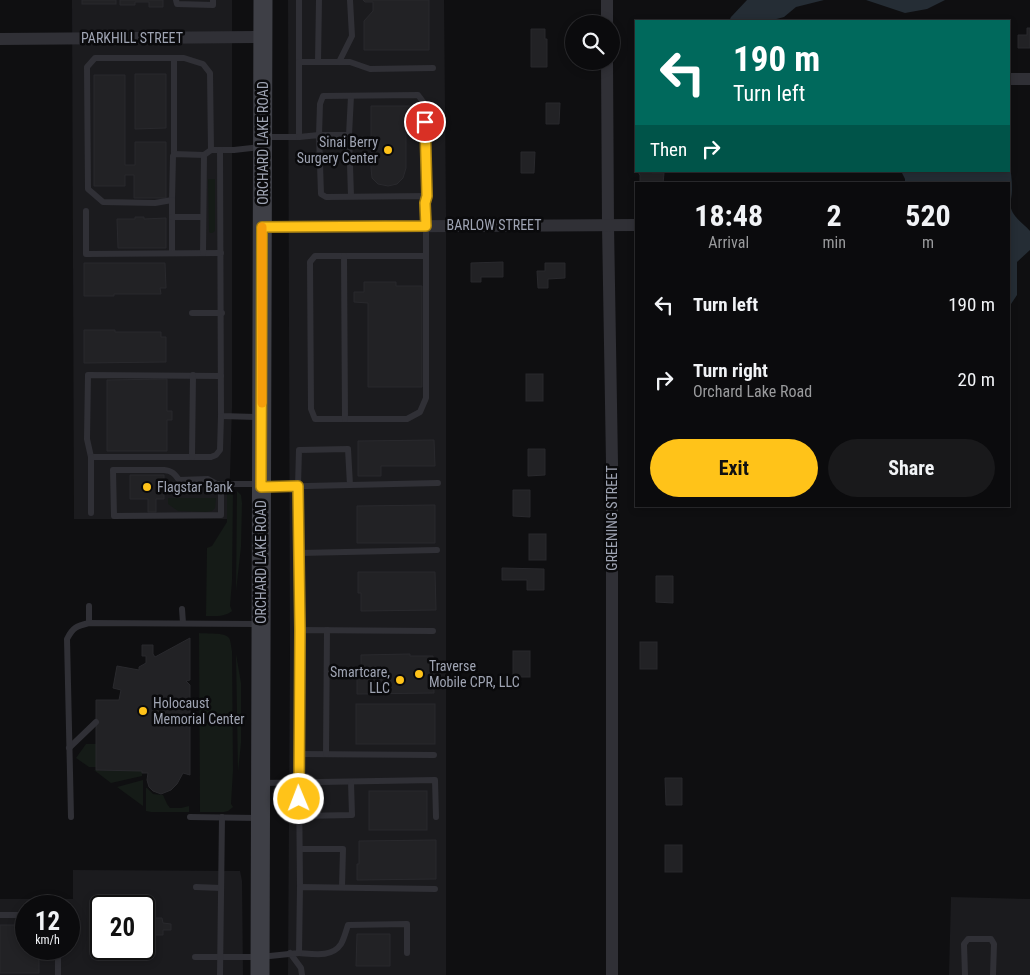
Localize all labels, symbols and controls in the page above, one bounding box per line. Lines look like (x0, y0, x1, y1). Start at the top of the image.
map controls (565, 15, 620, 70)
button: search (565, 15, 620, 70)
street label: PARKHILL STREET (81, 30, 183, 46)
text: 190 m (733, 39, 820, 80)
icon: left (650, 40, 715, 105)
street label: ORCHARD LAKE ROAD (255, 81, 271, 205)
text: Turn left (733, 81, 805, 106)
pin (404, 101, 446, 143)
icon: arrive (411, 108, 439, 136)
place label: Sinai Berry Surgery Center (297, 134, 378, 166)
icon: right (697, 135, 725, 163)
text: Then (650, 138, 687, 161)
marker: Sinai Berry Surgery Center (382, 144, 394, 156)
text: 18:48 (694, 198, 763, 233)
text: 2 (827, 198, 842, 233)
text: 520 (905, 198, 951, 233)
street label: BARLOW STREET (447, 217, 541, 233)
text: Arrival (708, 233, 749, 252)
text: min (822, 233, 846, 252)
text: m (922, 233, 934, 252)
icon: left (650, 291, 678, 319)
text: Turn left (693, 293, 758, 316)
text: 190 m (948, 293, 995, 316)
text: Turn right (693, 359, 768, 382)
icon: right (650, 366, 678, 394)
text: 20 m (958, 368, 995, 391)
text: Orchard Lake Road (693, 382, 812, 401)
button: Exit (650, 439, 818, 497)
button: Share (828, 439, 995, 497)
street label: GREENING STREET (604, 465, 620, 571)
place label: Flagstar Bank (157, 479, 233, 495)
marker: Flagstar Bank (141, 481, 153, 493)
street label: ORCHARD LAKE ROAD (253, 500, 269, 624)
place label: Traverse Mobile CPR, LLC (429, 658, 520, 690)
place label: Smartcare, LLC (330, 664, 390, 696)
marker: Traverse Mobile CPR, LLC (413, 668, 425, 680)
marker: Smartcare, LLC (394, 674, 406, 686)
place label: Holocaust Memorial Center (153, 695, 245, 727)
marker: Holocaust Memorial Center (137, 705, 149, 717)
position arrow (272, 772, 324, 824)
speed limit sign: 20 (90, 895, 155, 960)
text: 12 (35, 907, 60, 936)
text: km/h (35, 933, 60, 947)

